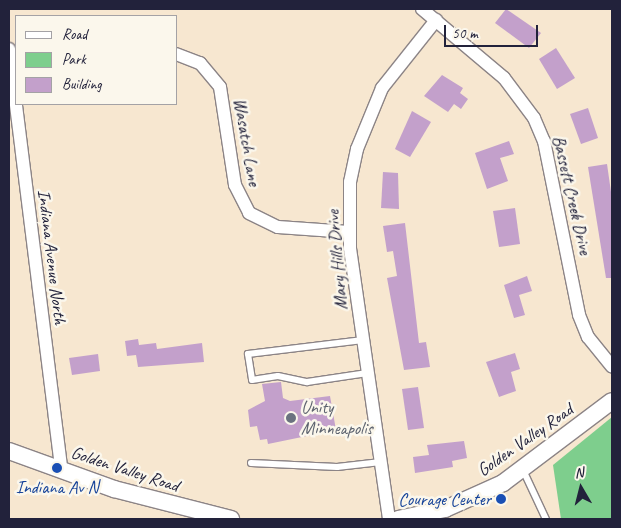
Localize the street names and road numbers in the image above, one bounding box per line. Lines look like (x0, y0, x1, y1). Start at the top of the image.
street label: Wasatch Lane (229, 96, 265, 188)
street label: Bassett Creek Drive (548, 133, 596, 257)
street label: Indiana Avenue North (33, 188, 71, 326)
street label: Mary Hills Drive (322, 209, 352, 311)
street label: Golden Valley Road (473, 399, 577, 481)
street label: Golden Valley Road (68, 441, 182, 497)

